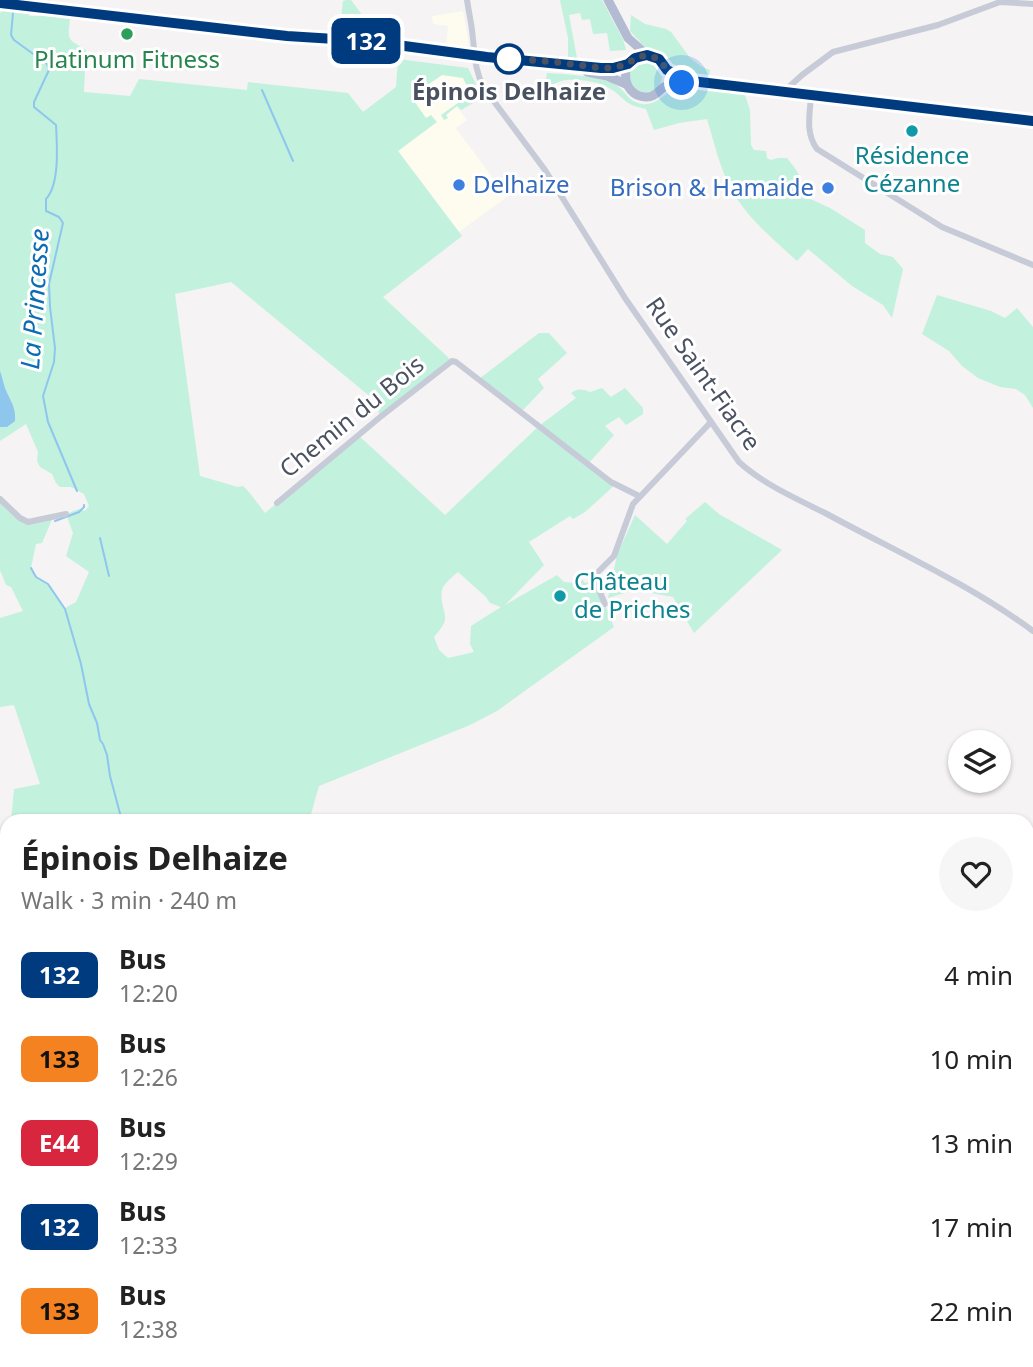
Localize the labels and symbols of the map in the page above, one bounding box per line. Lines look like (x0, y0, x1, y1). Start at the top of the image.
line badge: 132 (326, 18, 406, 64)
marker: Platinum Fitness (119, 26, 135, 42)
place label: Platinum Fitness (34, 42, 220, 75)
marker: Épinois Delhaize (494, 44, 524, 74)
your location (664, 65, 699, 100)
place label: Épinois Delhaize (412, 74, 606, 107)
marker: Résidence Cézanne (904, 123, 920, 139)
place label: Résidence Cézanne (855, 138, 969, 199)
place label: Delhaize (473, 167, 570, 200)
place label: Brison & Hamaide (610, 170, 814, 203)
marker: Delhaize (451, 177, 467, 193)
marker: Brison & Hamaide (820, 180, 836, 196)
water label: La Princesse (11, 227, 57, 371)
street label: Rue Saint-Fiacre (639, 290, 769, 456)
street label: Chemin du Bois (272, 347, 430, 484)
place label: Château de Priches (574, 564, 691, 625)
marker: Château de Priches (552, 588, 568, 604)

